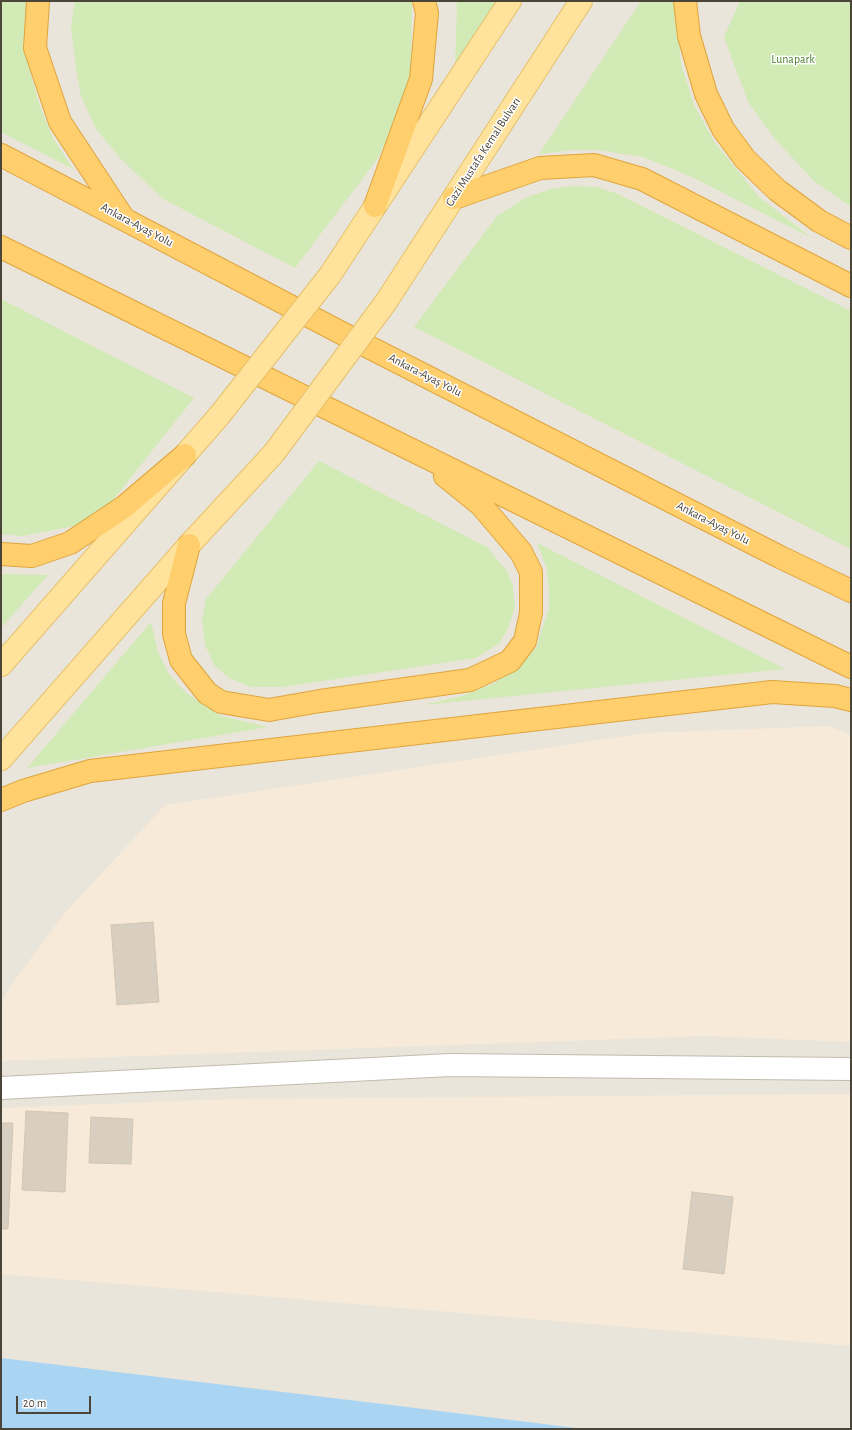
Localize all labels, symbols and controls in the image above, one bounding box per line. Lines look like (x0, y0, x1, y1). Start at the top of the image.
park label: Lunapark (771, 52, 815, 66)
street label: Gazi Mustafa Kemal Bulvarı (442, 95, 524, 209)
street label: Ankara-Ayaş Yolu (98, 200, 176, 250)
street label: Ankara-Ayaş Yolu (386, 350, 464, 400)
street label: Ankara-Ayaş Yolu (674, 498, 752, 548)
scale bar (18, 1388, 93, 1414)
text: 20 m (23, 1397, 46, 1409)

